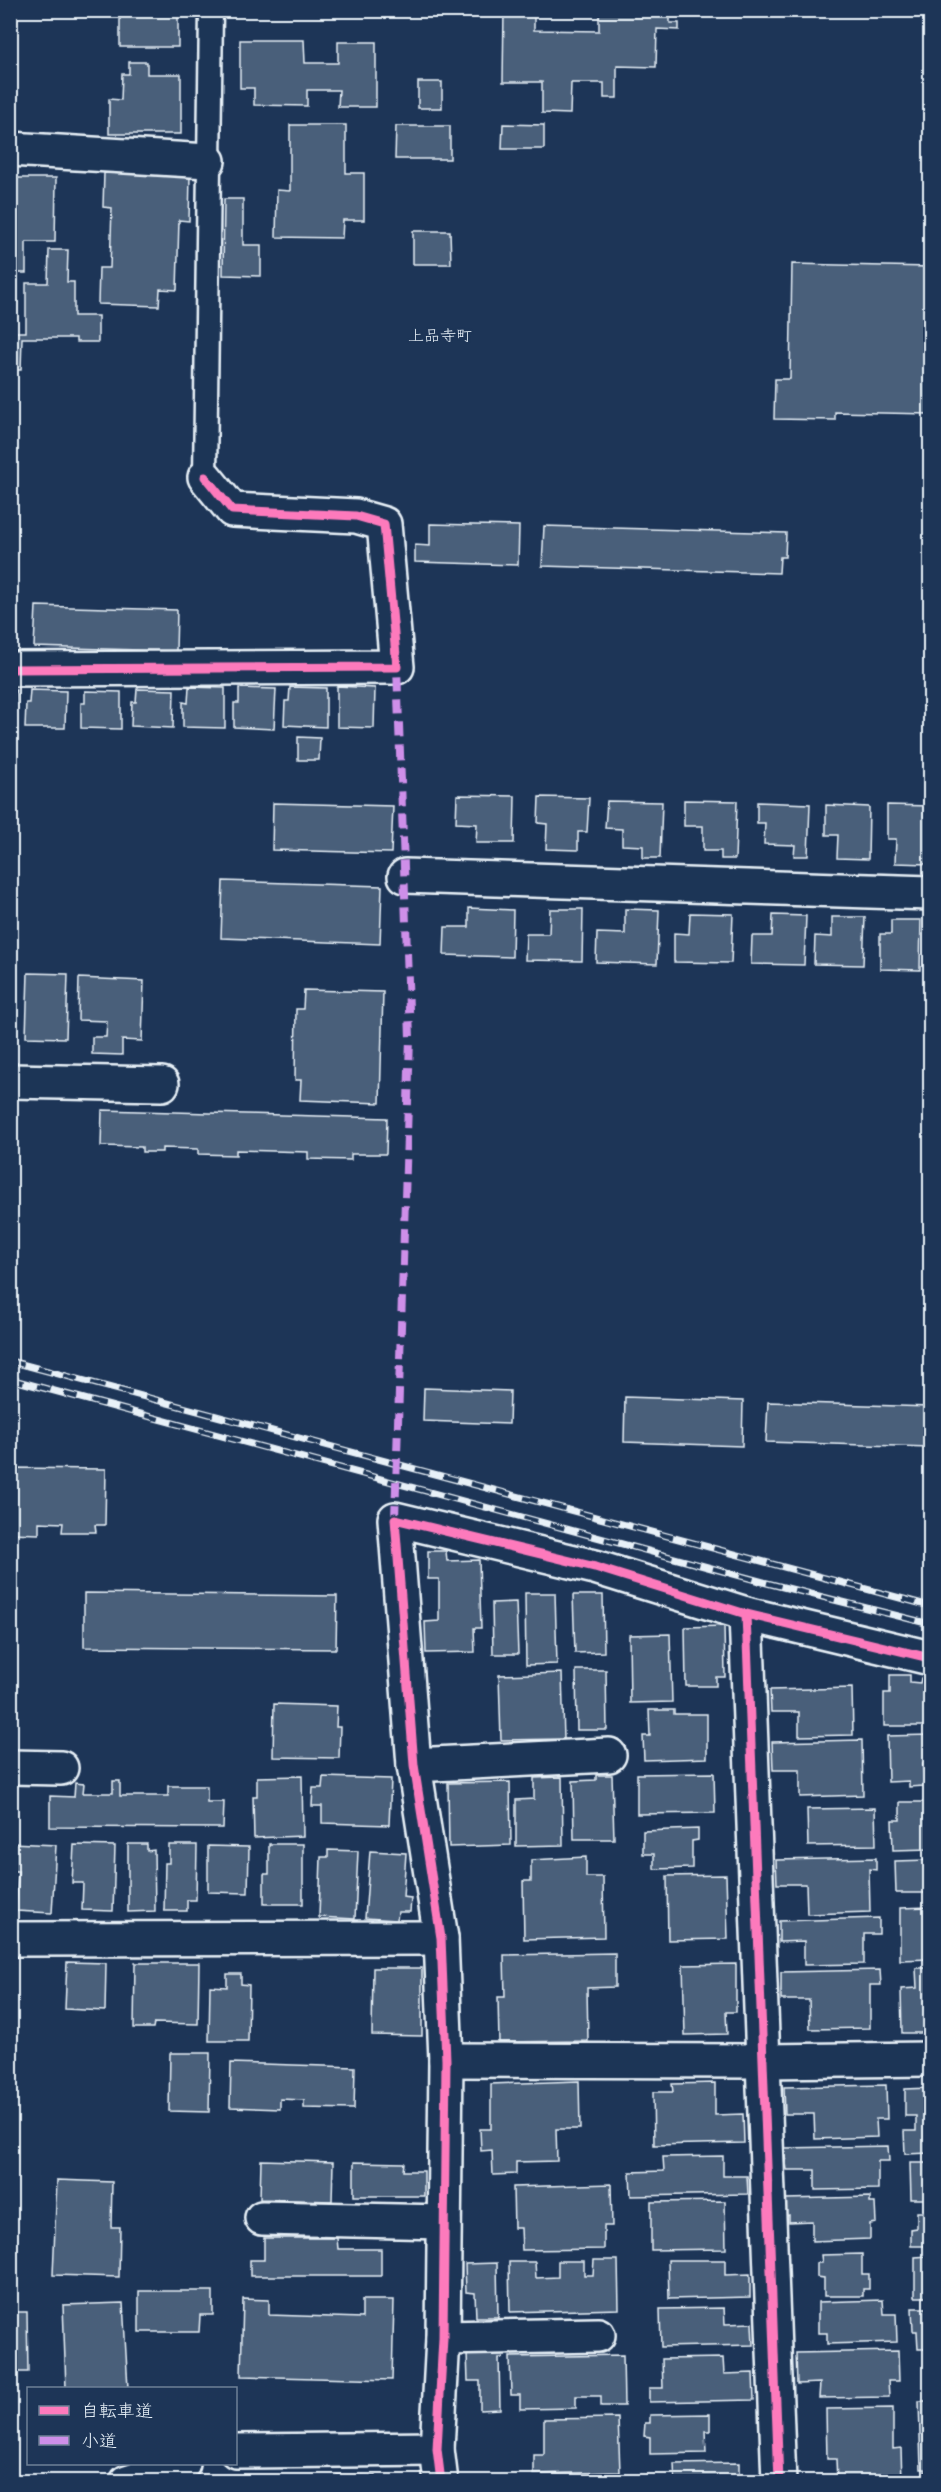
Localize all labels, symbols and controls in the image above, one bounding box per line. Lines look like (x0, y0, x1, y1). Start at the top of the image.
district label: 上品寺町 (408, 324, 472, 349)
legend (27, 2387, 237, 2465)
text: 自転車道 (81, 2398, 153, 2427)
text: 小道 (81, 2428, 117, 2457)

